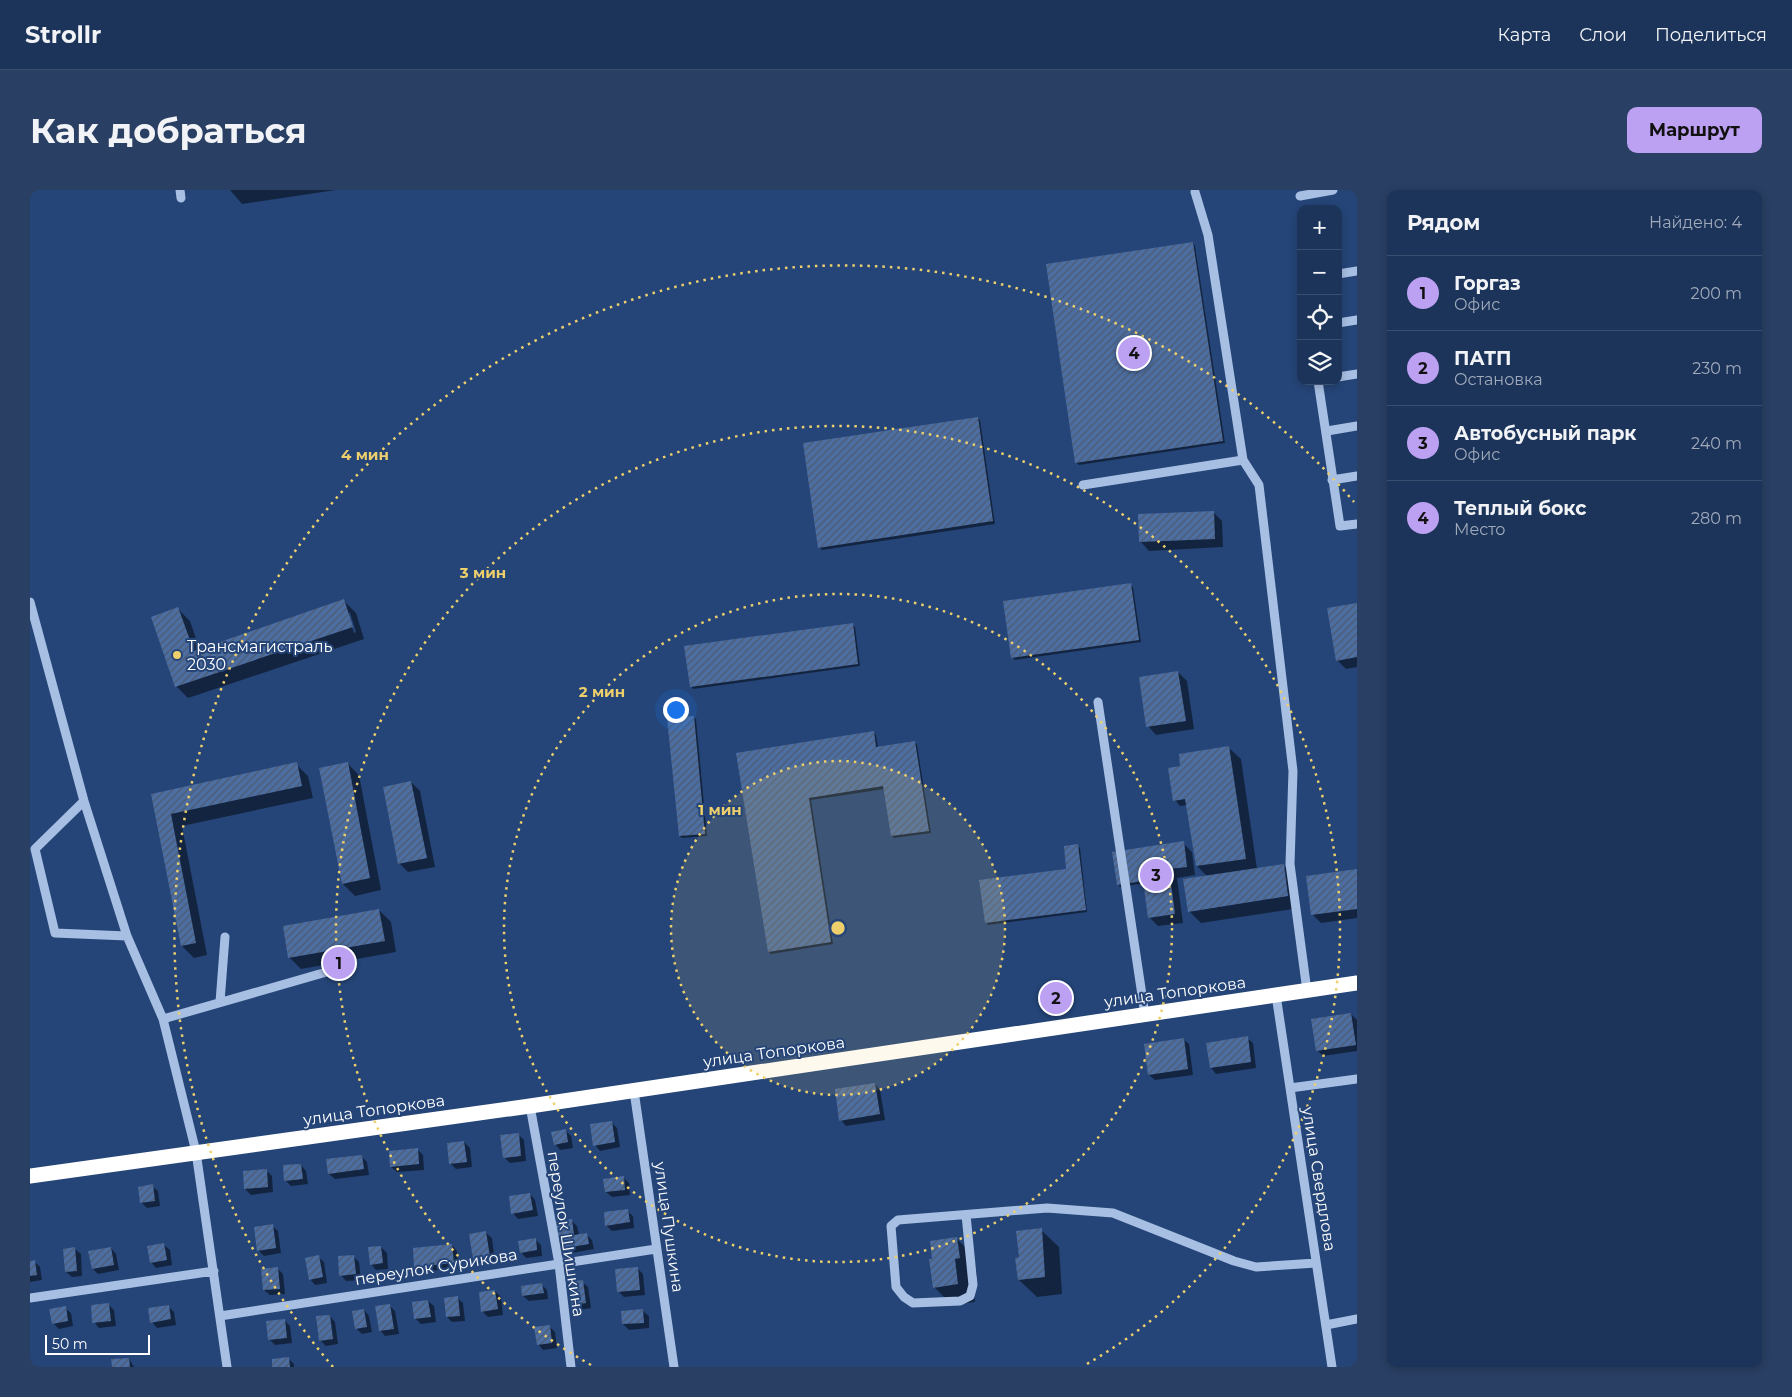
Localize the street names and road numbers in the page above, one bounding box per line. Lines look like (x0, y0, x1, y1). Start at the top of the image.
street label: улица Топоркова (1102, 973, 1247, 1012)
street label: улица Топоркова (701, 1033, 846, 1072)
street label: улица Топоркова (301, 1091, 446, 1130)
street label: улица Свердлова (1298, 1104, 1340, 1253)
street label: переулок Шишкина (544, 1150, 588, 1318)
street label: улица Пушкина (650, 1160, 688, 1293)
street label: переулок Сурикова (353, 1245, 519, 1289)

